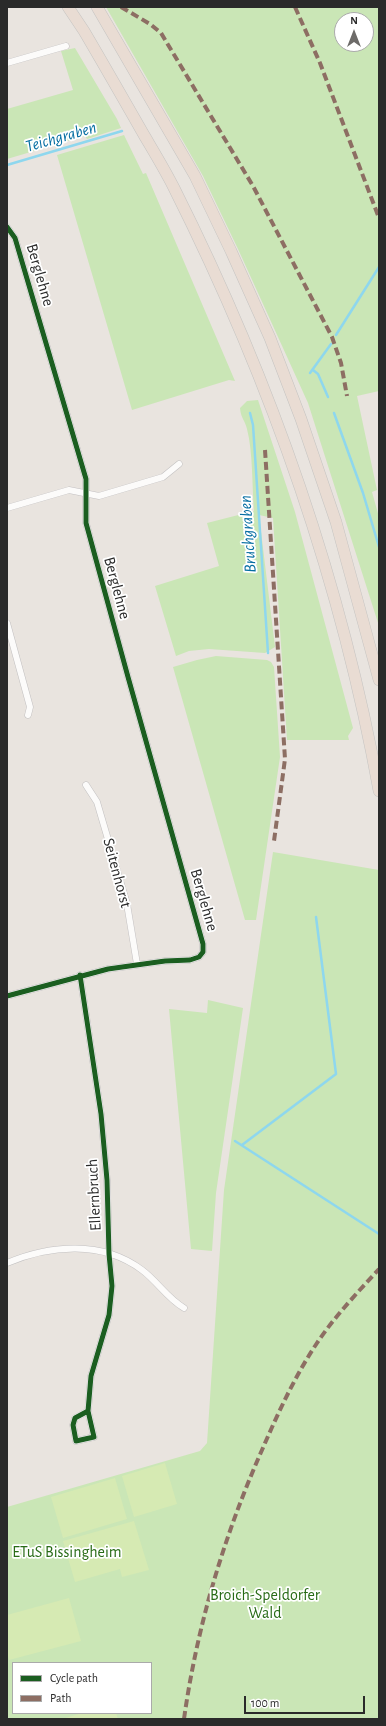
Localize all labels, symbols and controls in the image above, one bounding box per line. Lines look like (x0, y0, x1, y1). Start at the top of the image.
north arrow (334, 12, 374, 52)
text: N (350, 15, 358, 26)
water label: Teichgraben (23, 117, 99, 157)
street label: Berglehne (22, 242, 58, 308)
water label: Bruchgraben (235, 494, 261, 574)
street label: Berglehne (99, 555, 135, 621)
street label: Seitenhorst (99, 836, 135, 910)
street label: Berglehne (186, 867, 222, 933)
street label: Ellernbruch (83, 1158, 105, 1232)
park label: ETuS Bissingheim (12, 1542, 122, 1562)
park label: Broich-Speldorfer Wald (210, 1585, 320, 1623)
legend (12, 1662, 152, 1714)
text: Cycle path (50, 1672, 98, 1684)
scale bar (246, 1688, 367, 1714)
text: Path (50, 1692, 72, 1704)
text: 100 m (251, 1697, 279, 1709)

